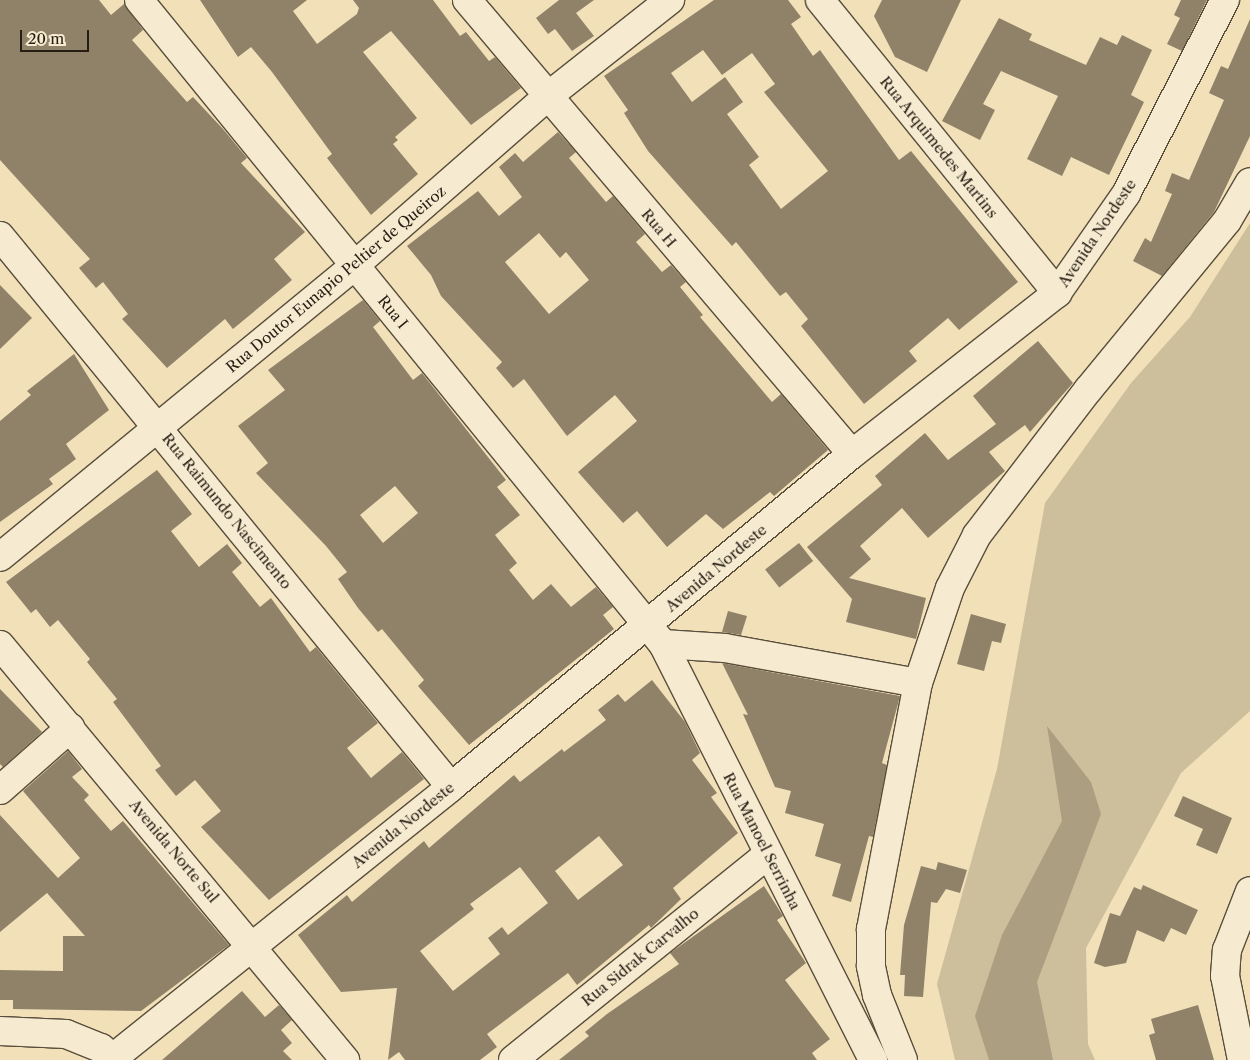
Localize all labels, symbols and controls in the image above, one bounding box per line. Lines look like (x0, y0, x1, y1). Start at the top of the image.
scale bar (22, 20, 91, 52)
text: 20 m (28, 29, 64, 48)
street label: Rua Arquimedes Martins (876, 72, 1002, 222)
street label: Avenida Nordeste (1054, 176, 1140, 290)
street label: Rua Doutor Eunapio Peltier de Queiroz (222, 182, 450, 376)
street label: Rua H (638, 205, 680, 251)
street label: Rua I (374, 292, 412, 332)
street label: Rua Raimundo Nascimento (158, 429, 296, 593)
street label: Avenida Nordeste (662, 521, 770, 615)
street label: Rua Manoel Serrinha (720, 769, 804, 913)
street label: Avenida Nordeste (348, 778, 458, 872)
street label: Avenida Norte Sul (126, 796, 222, 906)
street label: Rua Sidrak Carvalho (578, 904, 702, 1010)

